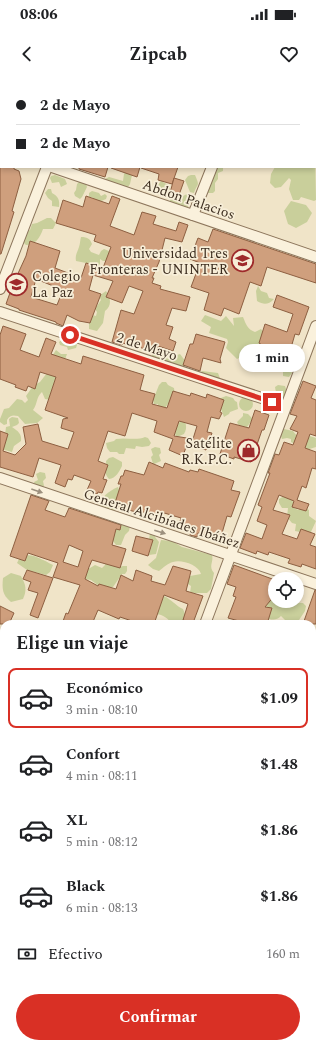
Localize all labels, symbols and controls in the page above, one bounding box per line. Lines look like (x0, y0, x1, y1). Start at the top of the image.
text: 08:06 (20, 3, 58, 26)
text: Zipcab (129, 41, 187, 68)
icon: back (16, 43, 38, 65)
icon: heart (278, 43, 300, 65)
text: 2 de Mayo (40, 94, 110, 117)
text: 2 de Mayo (40, 132, 110, 155)
street label: Abdon Palacios (140, 174, 238, 225)
place label: Universidad Tres Fronteras - UNINTER (89, 243, 229, 280)
school or university icon: Universidad Tres Fronteras - UNINTER (230, 248, 256, 274)
place label: Colegio La Paz (32, 266, 80, 303)
school or university icon: Colegio La Paz (4, 271, 30, 297)
route start (61, 326, 79, 344)
street label: 2 de Mayo (114, 327, 180, 366)
callout: 1 min (239, 344, 305, 372)
text: 1 min (255, 348, 289, 368)
route end (263, 393, 281, 411)
place label: Satélite R.K.P.C. (181, 433, 232, 470)
shop icon: Satélite R.K.P.C. (235, 438, 261, 464)
street label: General Alcibíades Ibáñez (81, 483, 243, 554)
one-way arrow (31, 488, 43, 494)
one-way arrow (155, 529, 167, 535)
map controls (268, 572, 304, 608)
button: locate (268, 572, 304, 608)
text: Elige un viaje (16, 630, 128, 657)
text: Económico (66, 677, 143, 700)
icon: car (18, 680, 54, 716)
text: $1.09 (260, 687, 298, 710)
text: 3 min · 08:10 (66, 700, 138, 720)
text: Confort (66, 743, 120, 766)
icon: car (18, 746, 54, 782)
text: $1.48 (260, 753, 298, 776)
text: 4 min · 08:11 (66, 766, 138, 786)
text: XL (66, 809, 87, 832)
icon: car (18, 812, 54, 848)
text: $1.86 (260, 819, 298, 842)
text: 5 min · 08:12 (66, 832, 138, 852)
text: Black (66, 875, 105, 898)
icon: car (18, 878, 54, 914)
text: $1.86 (260, 885, 298, 908)
text: 6 min · 08:13 (66, 898, 138, 918)
icon: cash (16, 943, 38, 965)
text: Efectivo (48, 943, 103, 966)
text: 160 m (266, 944, 300, 964)
button: Confirmar (16, 994, 300, 1040)

